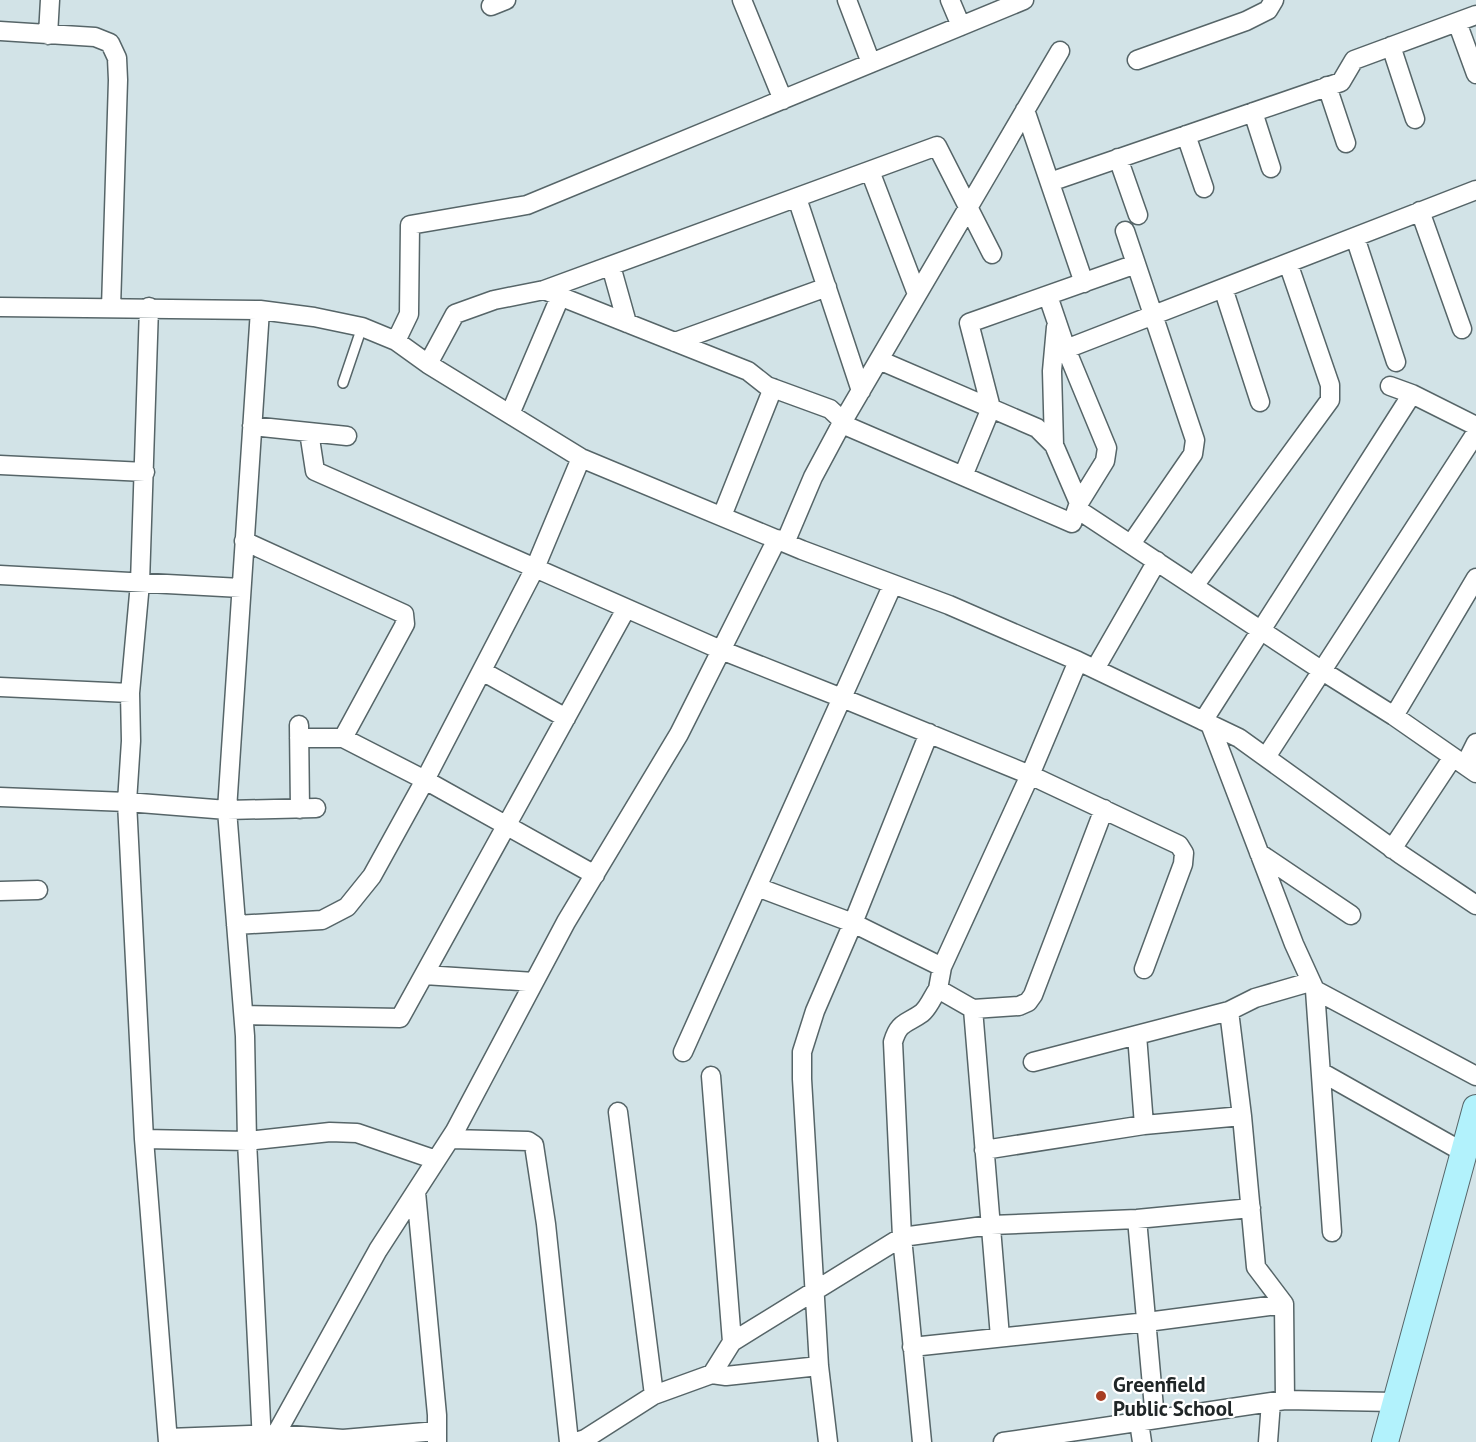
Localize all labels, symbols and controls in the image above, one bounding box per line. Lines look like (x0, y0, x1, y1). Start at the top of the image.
place label: Greenfield Public School (1113, 1371, 1234, 1422)
marker: Greenfield Public School (1094, 1389, 1108, 1403)

